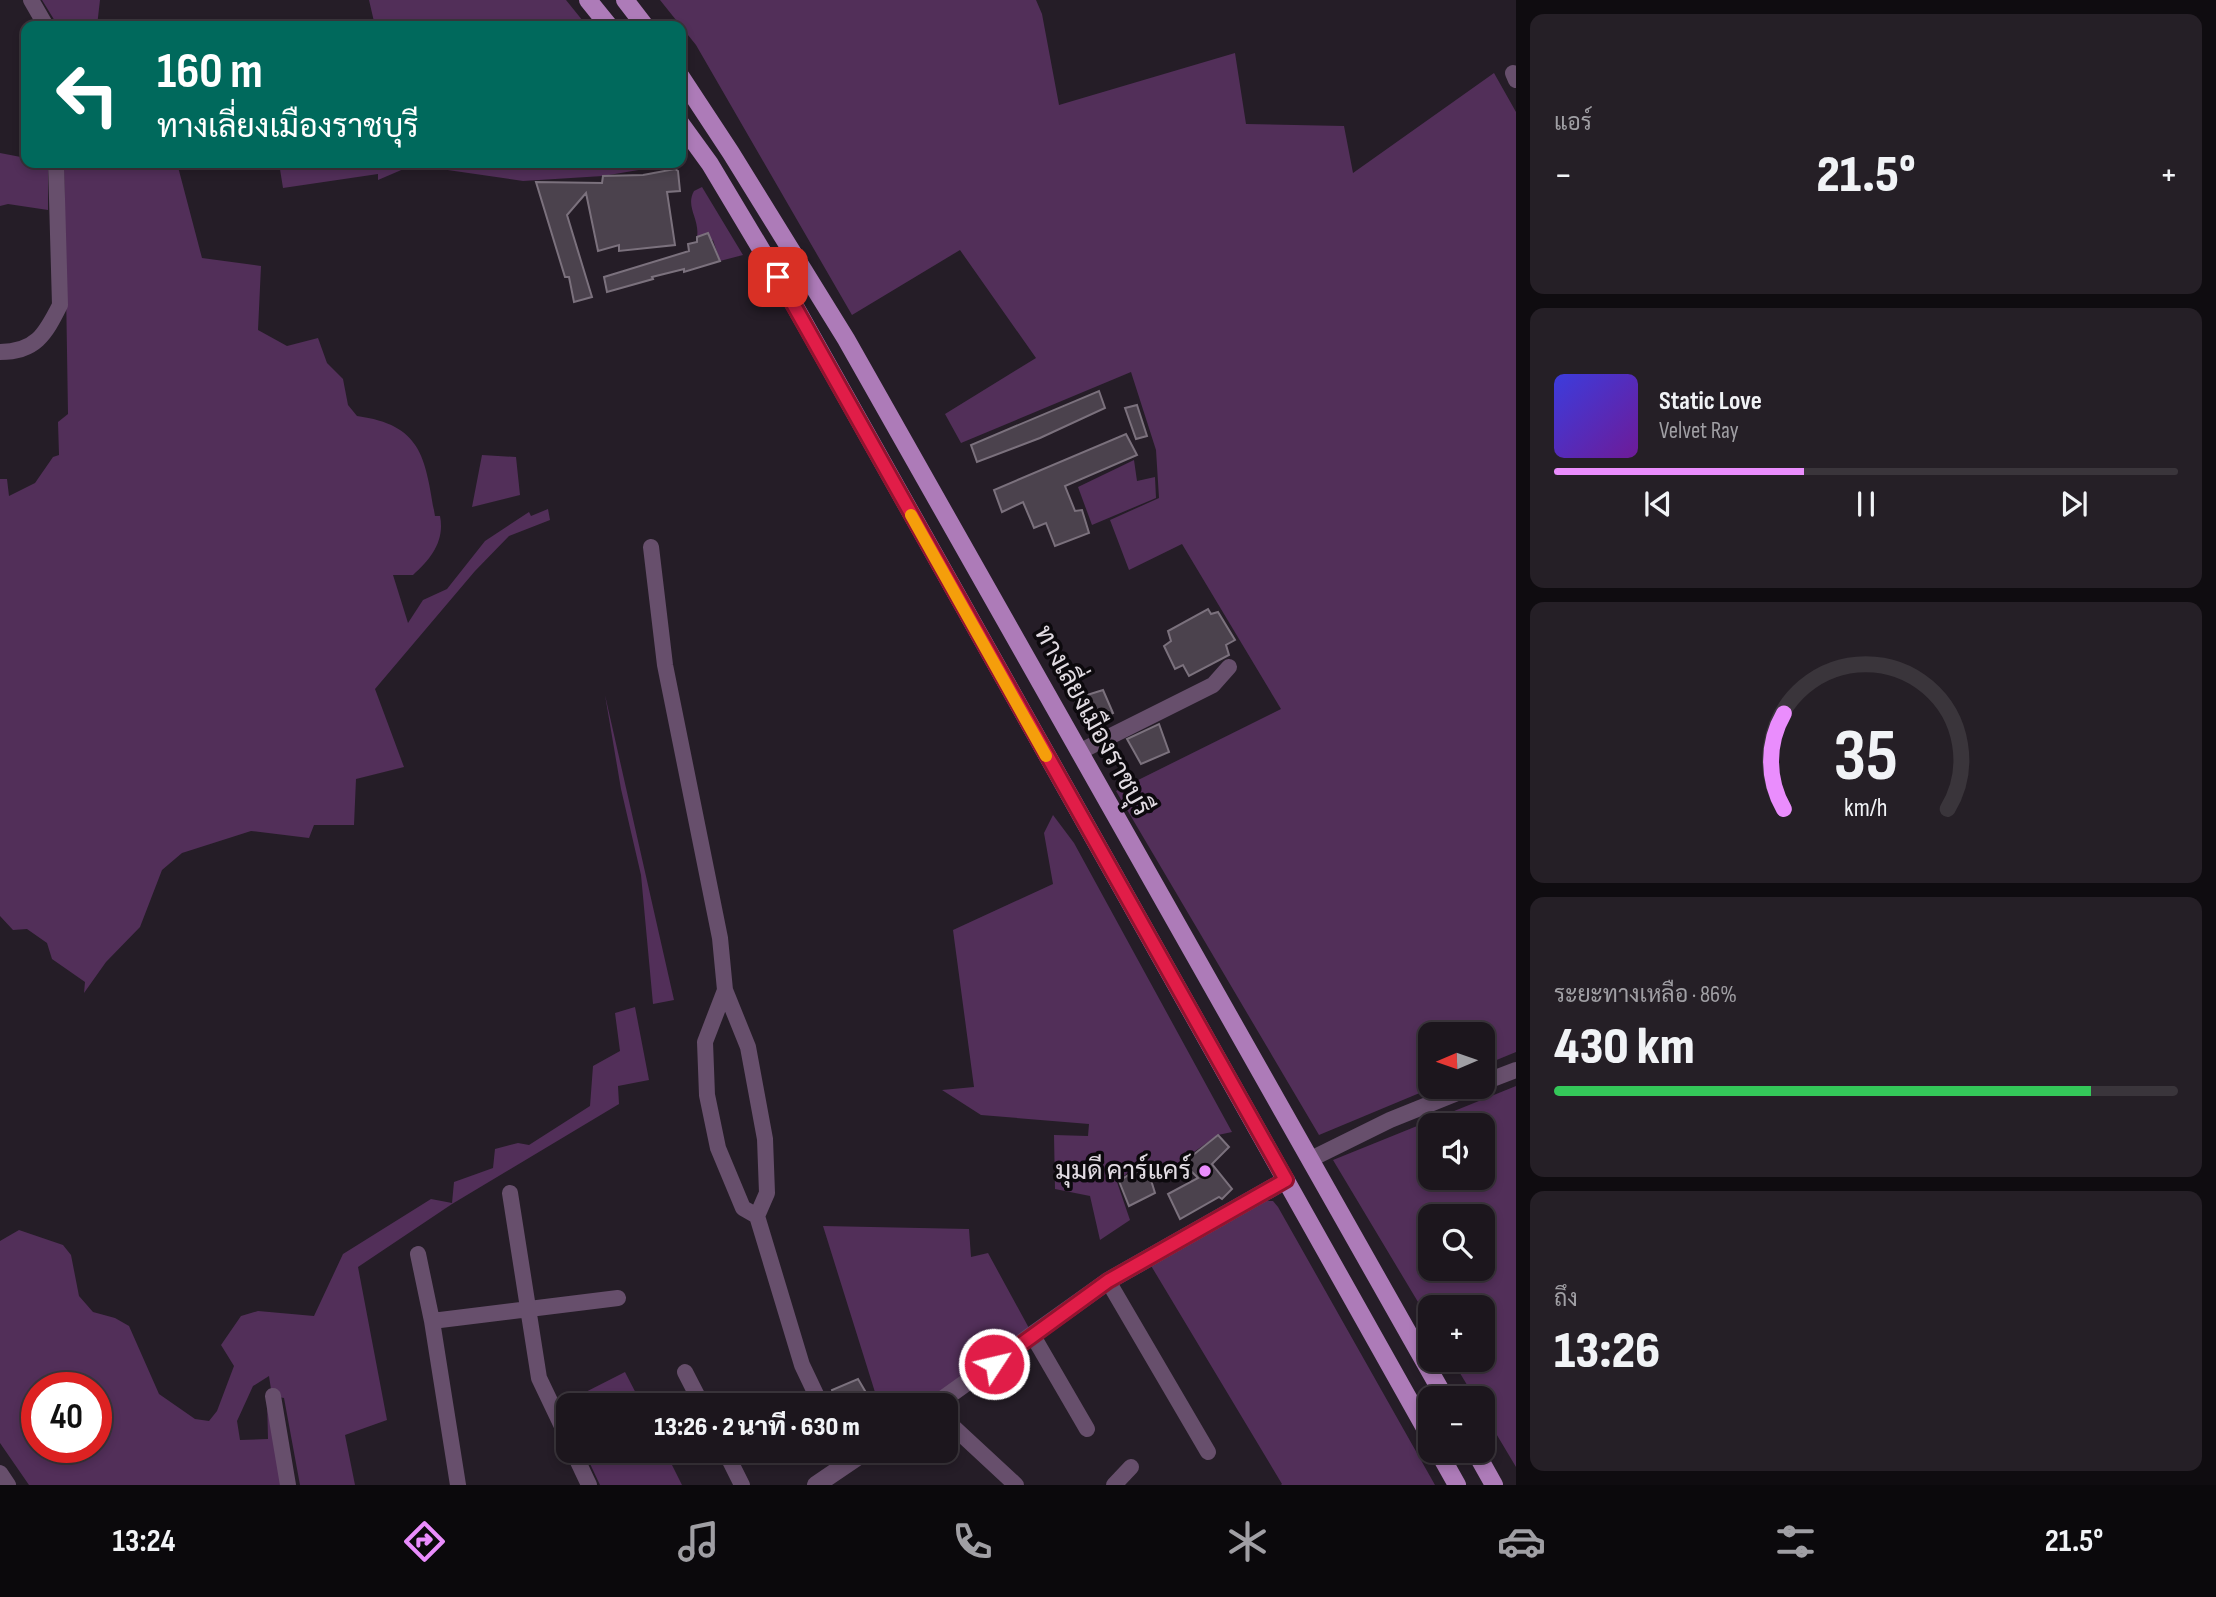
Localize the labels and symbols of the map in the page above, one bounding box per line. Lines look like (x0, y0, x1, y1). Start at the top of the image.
pin (748, 247, 808, 307)
street label: ทางเลี่ยงเมืองราชบุรี (1026, 617, 1164, 822)
north arrow (1418, 1022, 1494, 1099)
place label: มุมดี คาร์แคร์ (1055, 1153, 1191, 1188)
marker: มุมดี คาร์แคร์ (1197, 1163, 1213, 1179)
position arrow (957, 1327, 1031, 1401)
speed limit sign: 40 (21, 1372, 112, 1463)

